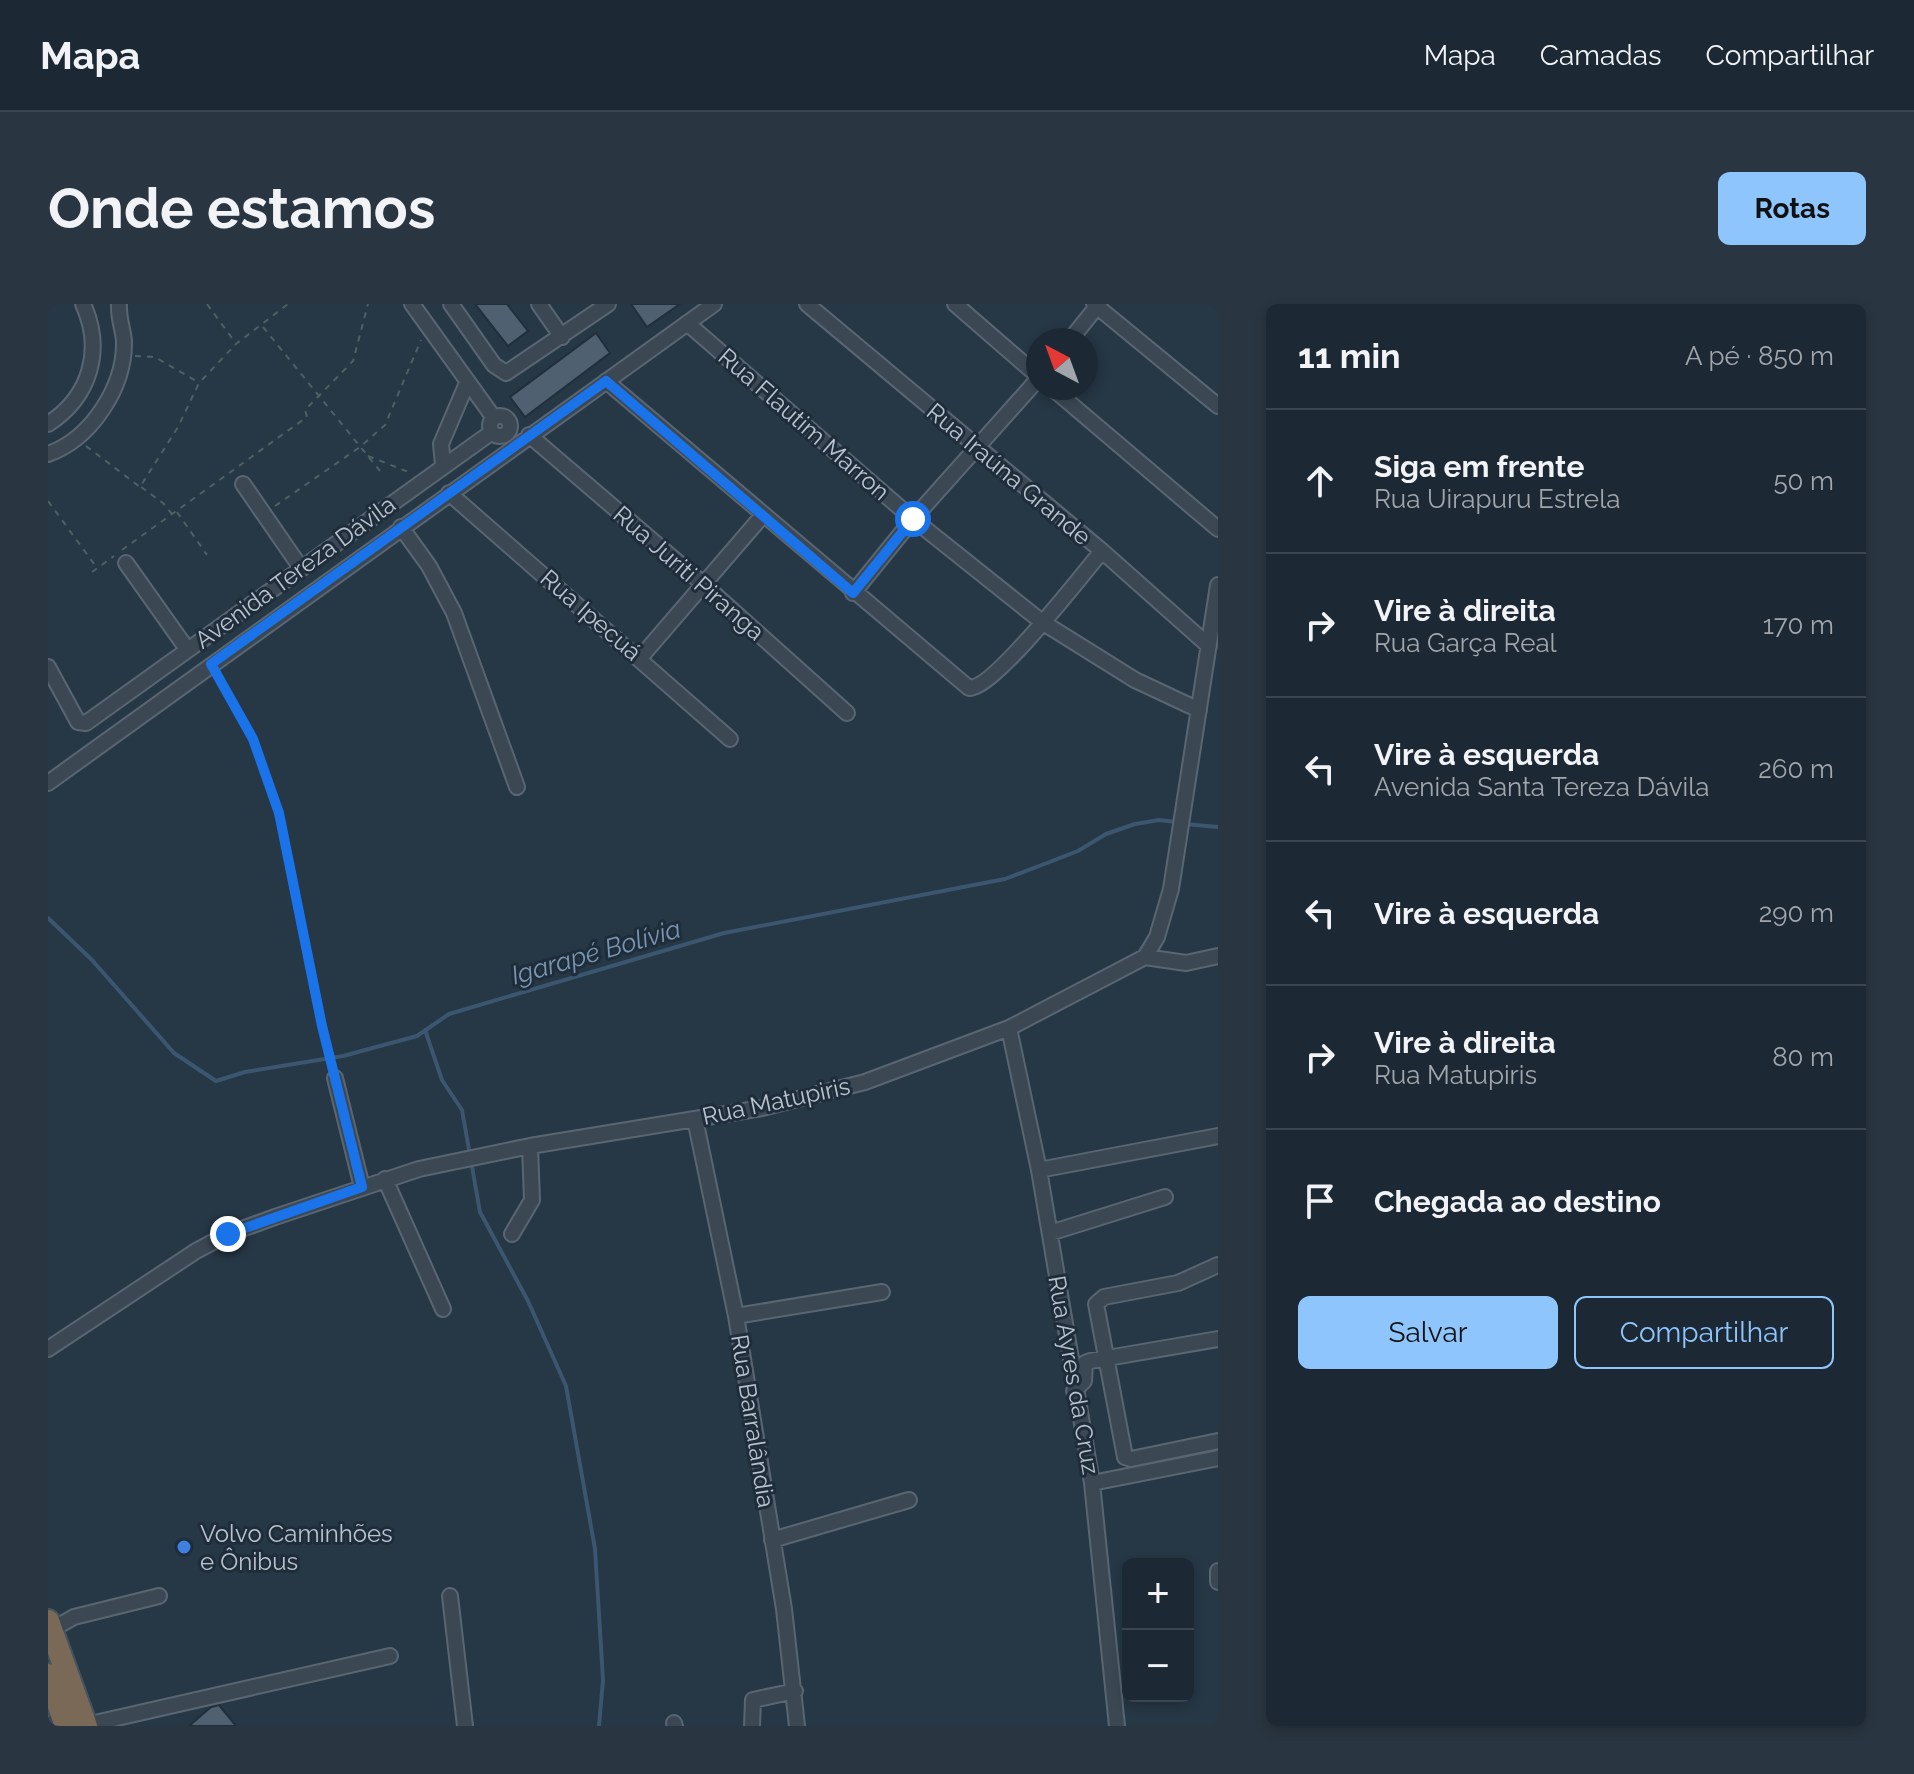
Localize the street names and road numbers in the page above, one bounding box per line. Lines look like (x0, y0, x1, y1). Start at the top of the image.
street label: Rua Flautim Marron (713, 342, 895, 506)
street label: Rua Iraúna Grande (921, 397, 1097, 551)
street label: Avenida Tereza Dávila (189, 489, 401, 655)
street label: Rua Juriti Piranga (608, 500, 770, 646)
street label: Rua Ipecuá (535, 563, 647, 667)
street label: Rua Matupiris (699, 1071, 853, 1131)
street label: Rua Ayres da Cruz (1042, 1273, 1106, 1477)
street label: Rua Barralândia (725, 1332, 781, 1510)

